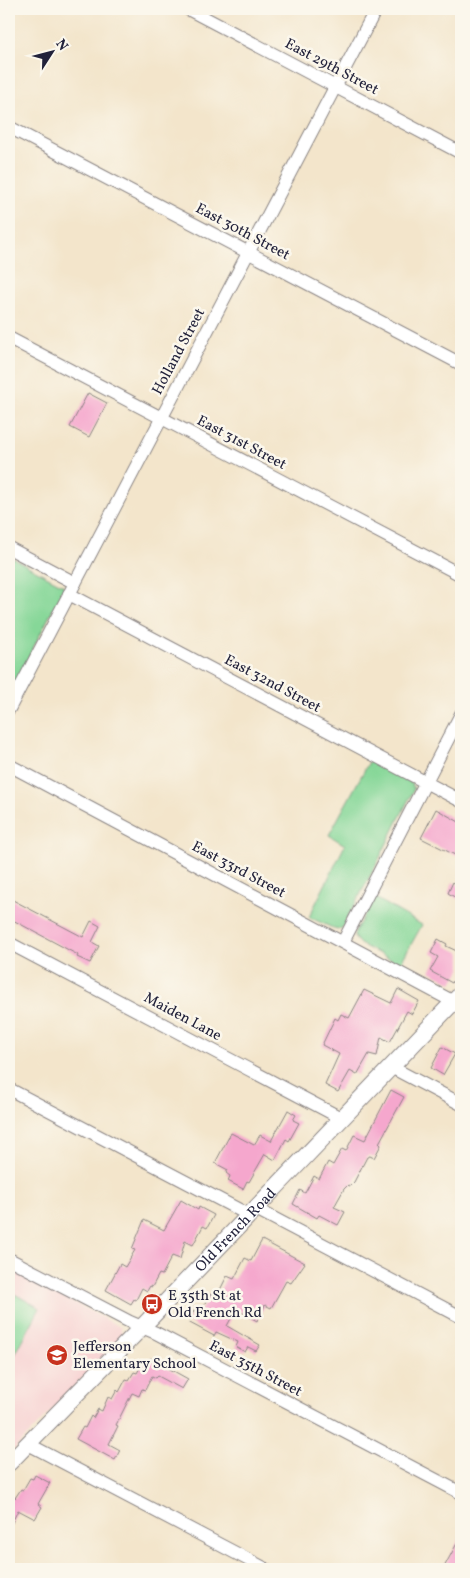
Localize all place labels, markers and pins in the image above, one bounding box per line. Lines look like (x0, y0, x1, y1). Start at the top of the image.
place label: E 35th St at Old French Rd (168, 1286, 262, 1324)
bus stop icon: E 35th St at Old French Rd (140, 1292, 164, 1316)
place label: Jefferson Elementary School (73, 1337, 196, 1375)
school or university icon: Jefferson Elementary School (45, 1343, 69, 1367)

